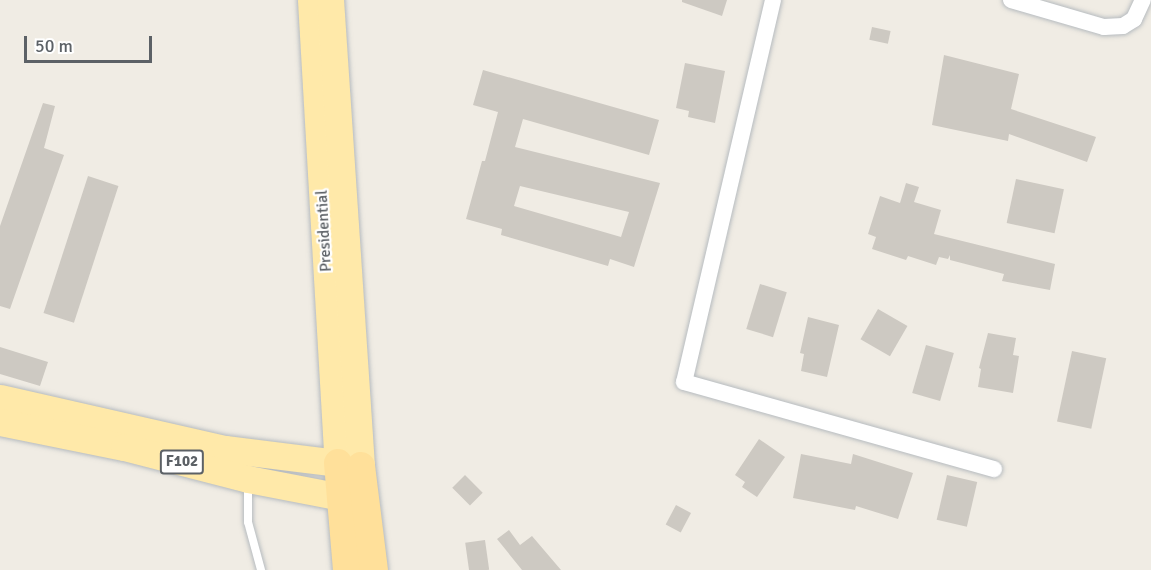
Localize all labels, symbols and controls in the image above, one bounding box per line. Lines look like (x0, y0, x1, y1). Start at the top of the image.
scale bar (27, 24, 154, 62)
text: 50 m (35, 35, 73, 57)
street label: Presidential (312, 190, 336, 272)
road number: F102 (160, 450, 204, 474)

